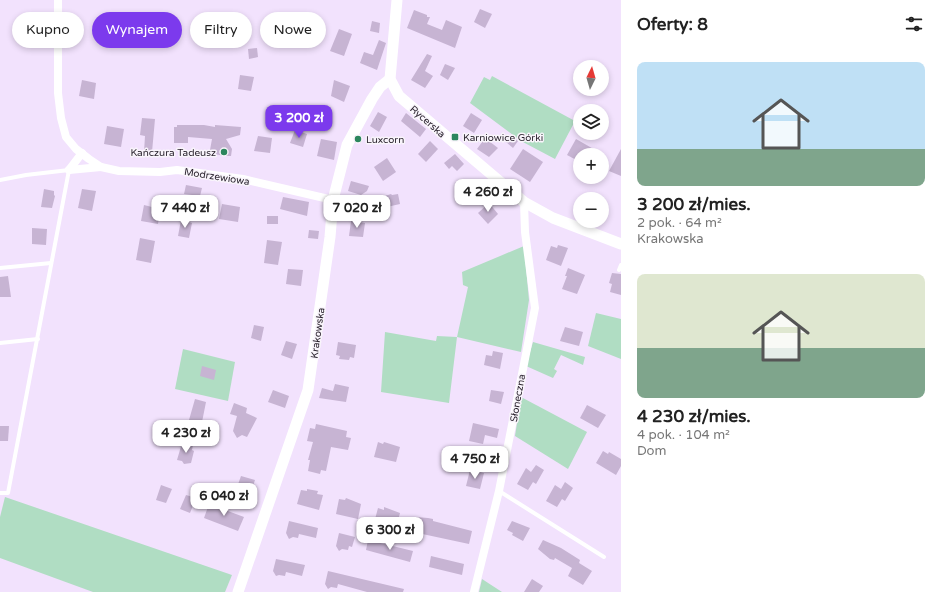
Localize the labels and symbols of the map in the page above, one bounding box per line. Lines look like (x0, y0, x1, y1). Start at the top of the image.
north arrow (573, 60, 609, 96)
street label: Rycerska (407, 103, 448, 140)
pin: 3 200 zł (258, 105, 340, 139)
marker: Karniowice Górki (450, 132, 460, 142)
place label: Karniowice Górki (463, 132, 543, 144)
marker: Luxcorn (353, 134, 363, 144)
place label: Luxcorn (366, 134, 404, 146)
place label: Kańczura Tadeusz (130, 147, 216, 159)
marker: Kańczura Tadeusz (219, 147, 229, 157)
street label: Modrzewiowa (183, 166, 250, 188)
pin: 4 260 zł (447, 179, 529, 213)
pin: 7 440 zł (144, 195, 226, 229)
pin: 7 020 zł (316, 195, 398, 229)
street label: Krakowska (308, 307, 327, 359)
street label: Słoneczna (508, 373, 528, 423)
pin: 4 230 zł (145, 420, 227, 454)
pin: 4 750 zł (434, 446, 516, 480)
pin: 6 040 zł (183, 483, 265, 517)
pin: 6 300 zł (349, 517, 431, 551)

